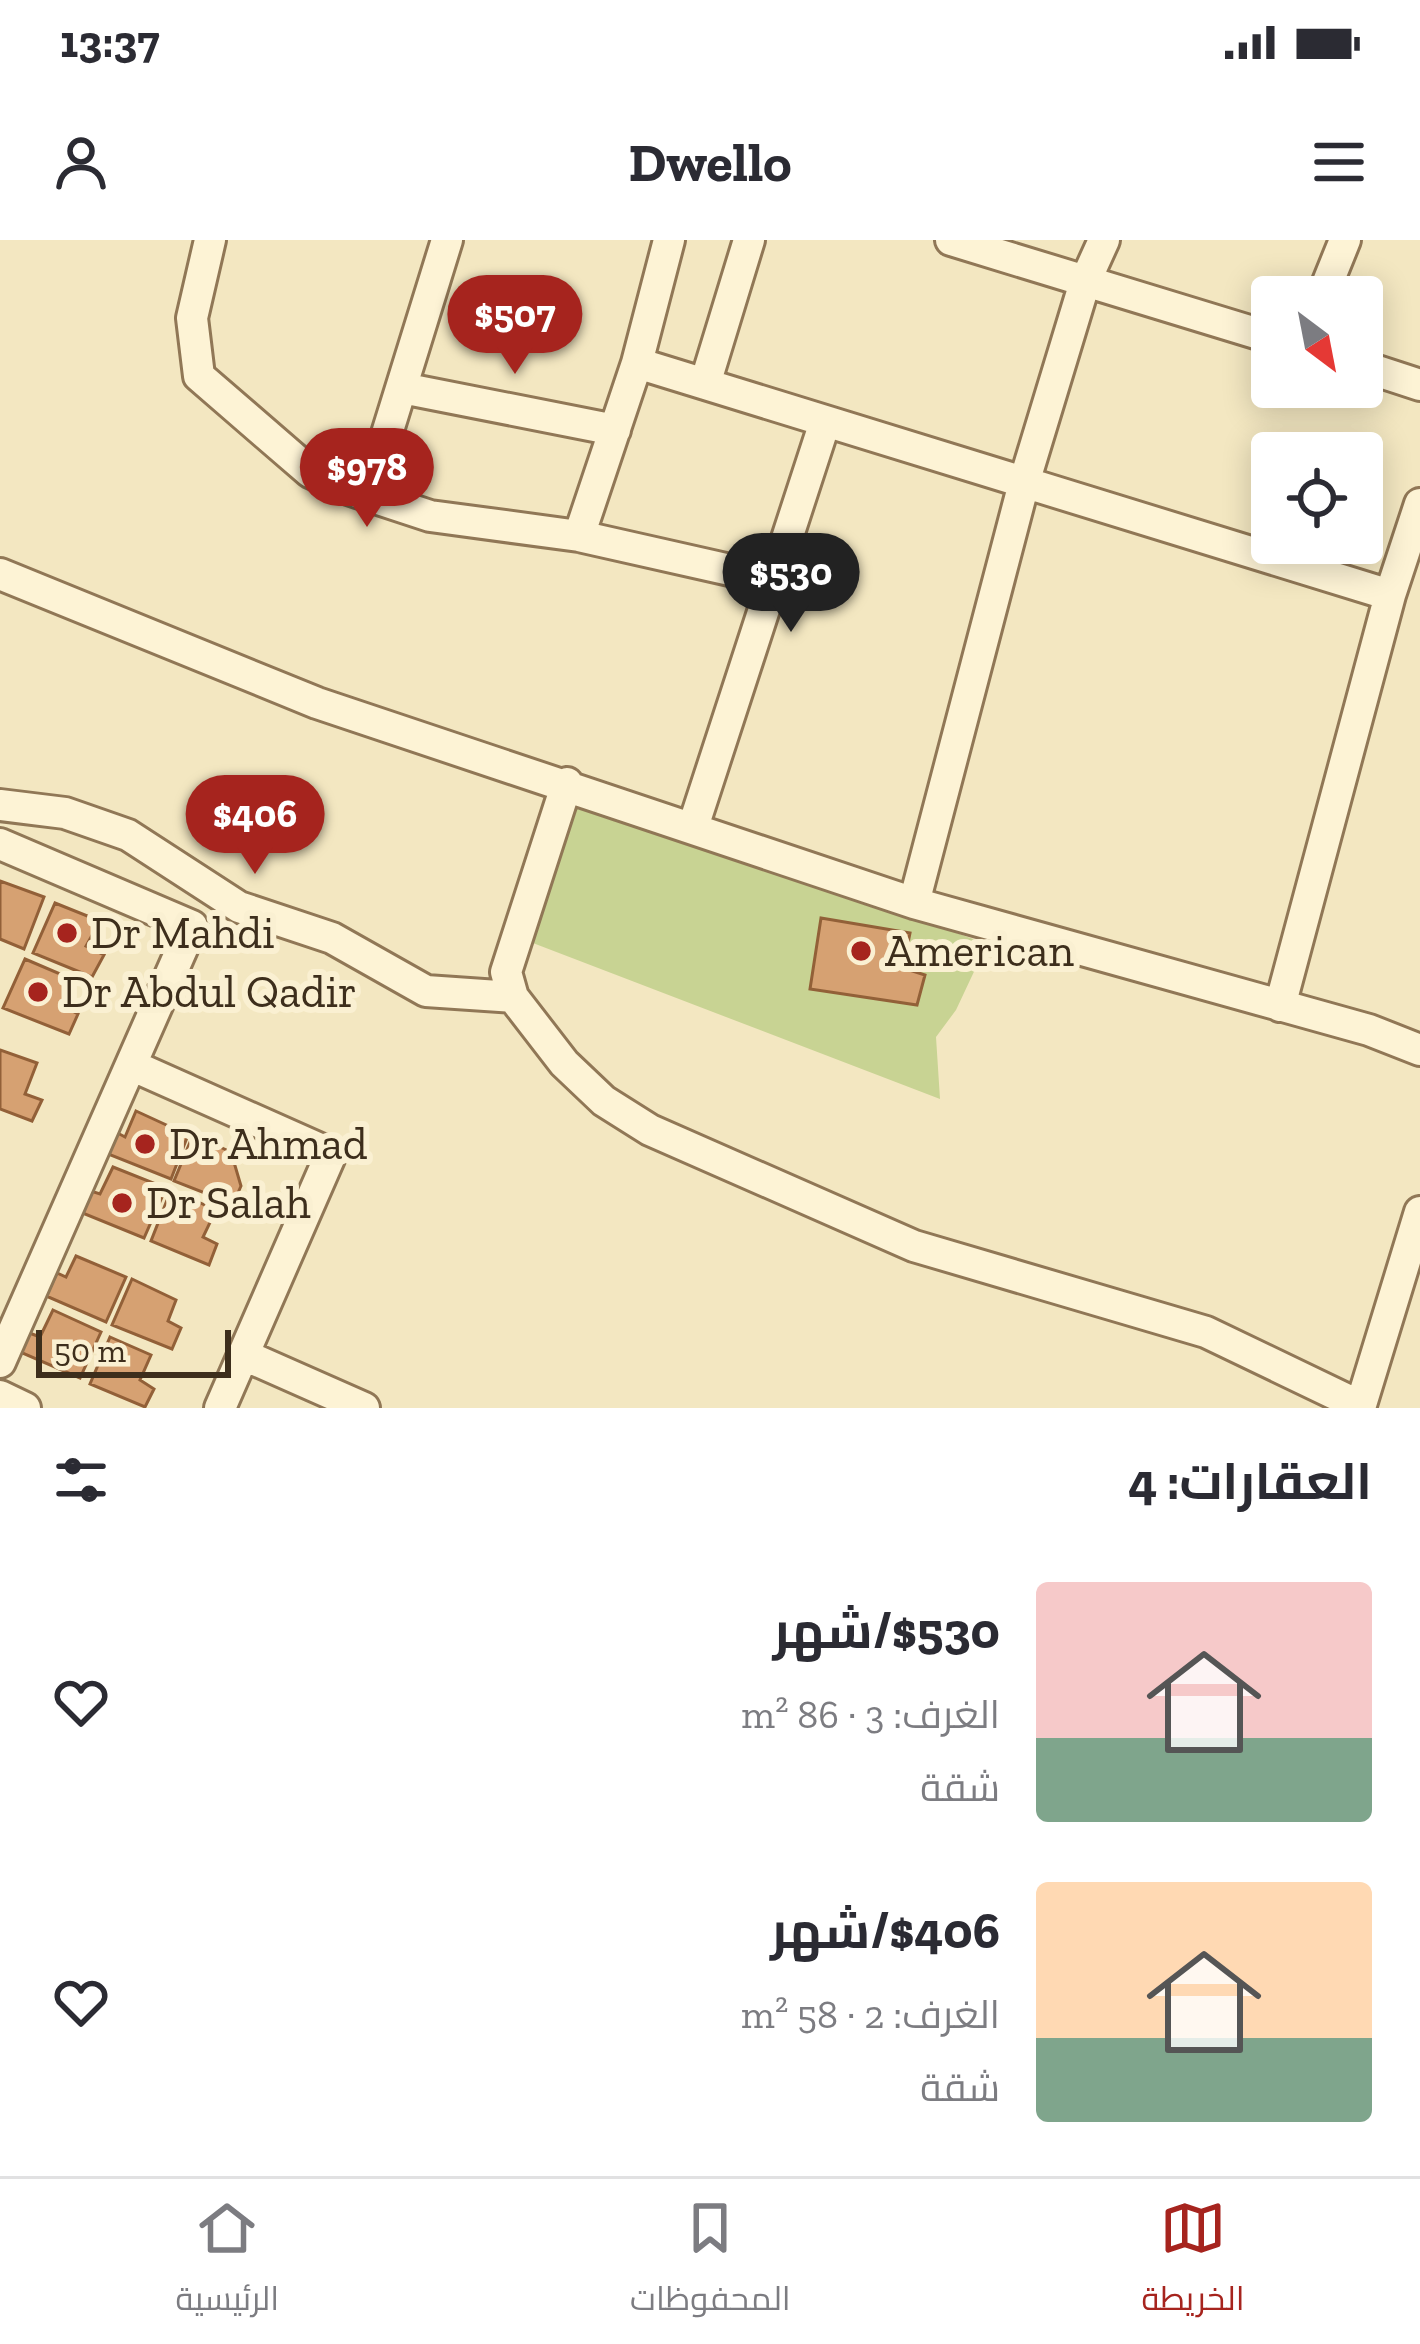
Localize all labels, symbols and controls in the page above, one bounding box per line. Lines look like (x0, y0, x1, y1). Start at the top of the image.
text: 13:37 (60, 15, 160, 69)
icon: person (48, 129, 114, 195)
icon: menu (1306, 129, 1372, 195)
text: Dwello (628, 130, 792, 195)
pin: $507 (444, 275, 586, 377)
north arrow (1251, 276, 1383, 408)
map controls (1251, 276, 1383, 564)
text: $507 (474, 290, 556, 337)
pin: $978 (296, 428, 438, 530)
button: locate (1251, 432, 1383, 564)
text: $978 (327, 443, 407, 490)
pin: $530 (720, 533, 862, 635)
text: $530 (750, 548, 832, 595)
pin: $406 (184, 775, 326, 877)
text: $406 (213, 790, 297, 837)
place label: Dr Mahdi (91, 906, 275, 960)
marker: Dr Mahdi (54, 920, 80, 946)
place label: American (885, 924, 1074, 978)
marker: American (848, 938, 874, 964)
place label: Dr Abdul Qadir (62, 965, 357, 1019)
marker: Dr Abdul Qadir (25, 979, 51, 1005)
place label: Dr Ahmad (169, 1117, 368, 1171)
marker: Dr Ahmad (132, 1131, 158, 1157)
place label: Dr Salah (146, 1176, 311, 1230)
marker: Dr Salah (109, 1190, 135, 1216)
scale bar (36, 1324, 231, 1377)
text: 50 m (54, 1331, 126, 1370)
icon: filters (48, 1447, 114, 1513)
text: العقارات: 4 (1128, 1451, 1372, 1512)
text: $530/شهر (773, 1600, 1000, 1661)
icon: home (1132, 1630, 1276, 1774)
icon: heart (48, 1669, 114, 1735)
text: الغرف: 3 · 86 m² (741, 1691, 1000, 1738)
text: شقة (920, 1764, 1000, 1811)
text: $406/شهر (770, 1900, 1000, 1961)
icon: home (1132, 1930, 1276, 2074)
icon: heart (48, 1969, 114, 2035)
text: الغرف: 2 · 58 m² (741, 1991, 1000, 2038)
text: شقة (920, 2064, 1000, 2111)
tab: الرئيسية (176, 2195, 279, 2329)
tab: المحفوظات (630, 2195, 791, 2329)
tab: الخريطة (1142, 2195, 1245, 2329)

